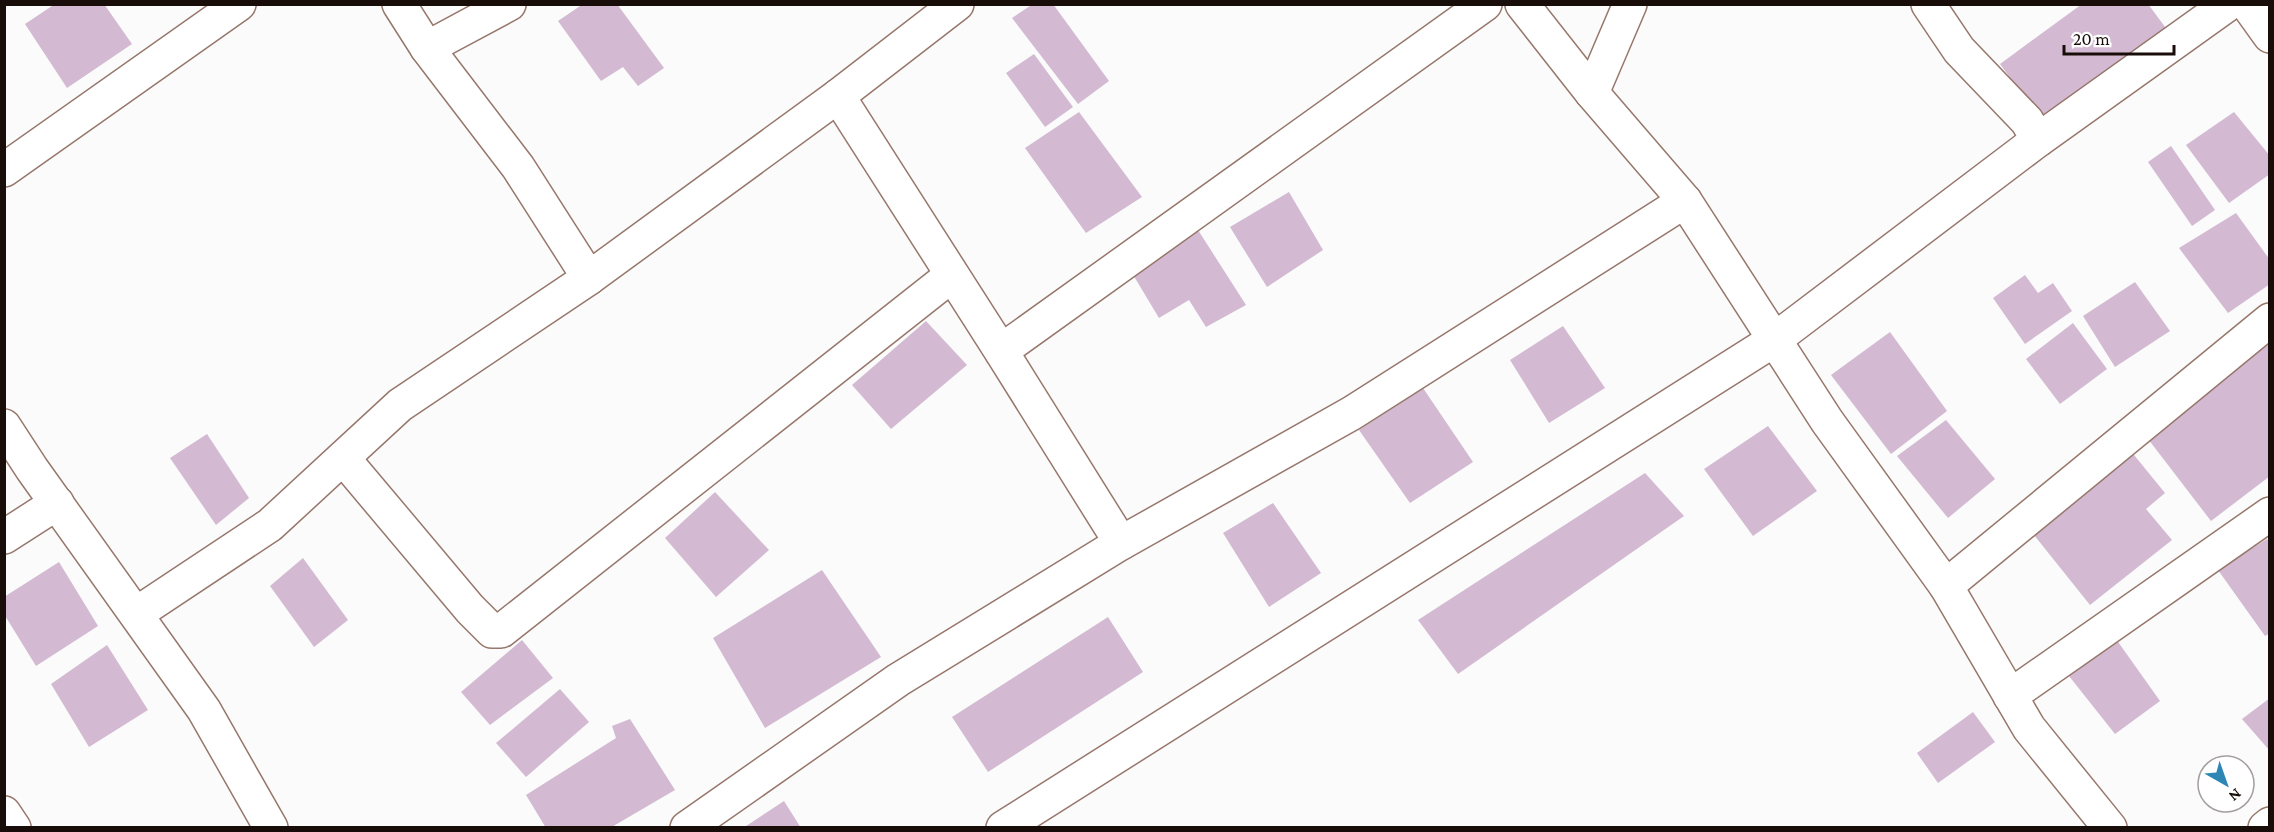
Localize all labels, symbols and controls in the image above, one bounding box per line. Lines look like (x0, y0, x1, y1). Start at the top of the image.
scale bar (2064, 18, 2174, 56)
text: 20 m (2073, 29, 2110, 49)
north arrow (2196, 754, 2256, 814)
text: N (2226, 785, 2245, 805)

